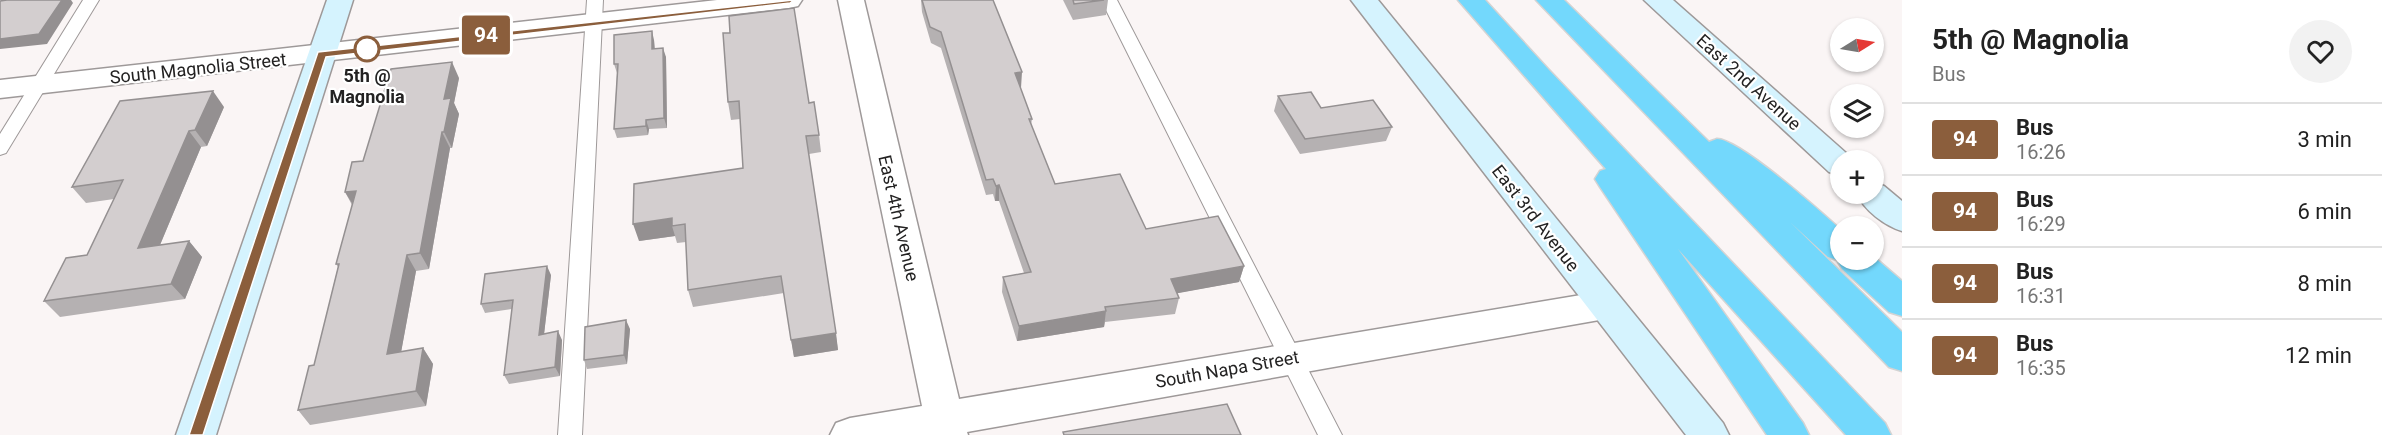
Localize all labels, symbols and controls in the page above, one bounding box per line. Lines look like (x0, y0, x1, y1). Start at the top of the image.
line badge: 94 (459, 15, 513, 54)
north arrow (1830, 18, 1884, 72)
map controls (1830, 18, 1884, 270)
button: heart (2289, 20, 2352, 83)
text: 94 (474, 23, 498, 47)
text: 5th @ Magnolia (1932, 23, 2129, 56)
street label: East 2nd Avenue (1692, 30, 1806, 134)
marker: 5th @ Magnolia (354, 36, 380, 62)
street label: South Magnolia Street (109, 48, 287, 88)
text: Bus (1932, 62, 1966, 86)
place label: 5th @ Magnolia (329, 65, 405, 107)
button: layers (1830, 84, 1884, 138)
text: Bus (2016, 115, 2054, 140)
text: 94 (1953, 127, 1977, 151)
text: 3 min (2297, 127, 2352, 152)
text: 16:26 (2016, 140, 2066, 164)
button: + (1830, 150, 1884, 204)
street label: East 4th Avenue (874, 153, 924, 283)
street label: East 3rd Avenue (1488, 161, 1584, 275)
text: Bus (2016, 187, 2054, 212)
text: 94 (1953, 199, 1977, 223)
text: 6 min (2297, 199, 2352, 224)
text: 16:29 (2016, 212, 2066, 236)
button: − (1830, 216, 1884, 270)
text: Bus (2016, 259, 2054, 284)
text: 94 (1953, 271, 1977, 295)
text: 8 min (2297, 271, 2352, 296)
text: 16:31 (2016, 284, 2066, 308)
text: Bus (2016, 331, 2054, 356)
text: 94 (1953, 343, 1977, 367)
text: 12 min (2285, 343, 2352, 368)
street label: South Napa Street (1153, 346, 1301, 392)
text: 16:35 (2016, 356, 2066, 380)

